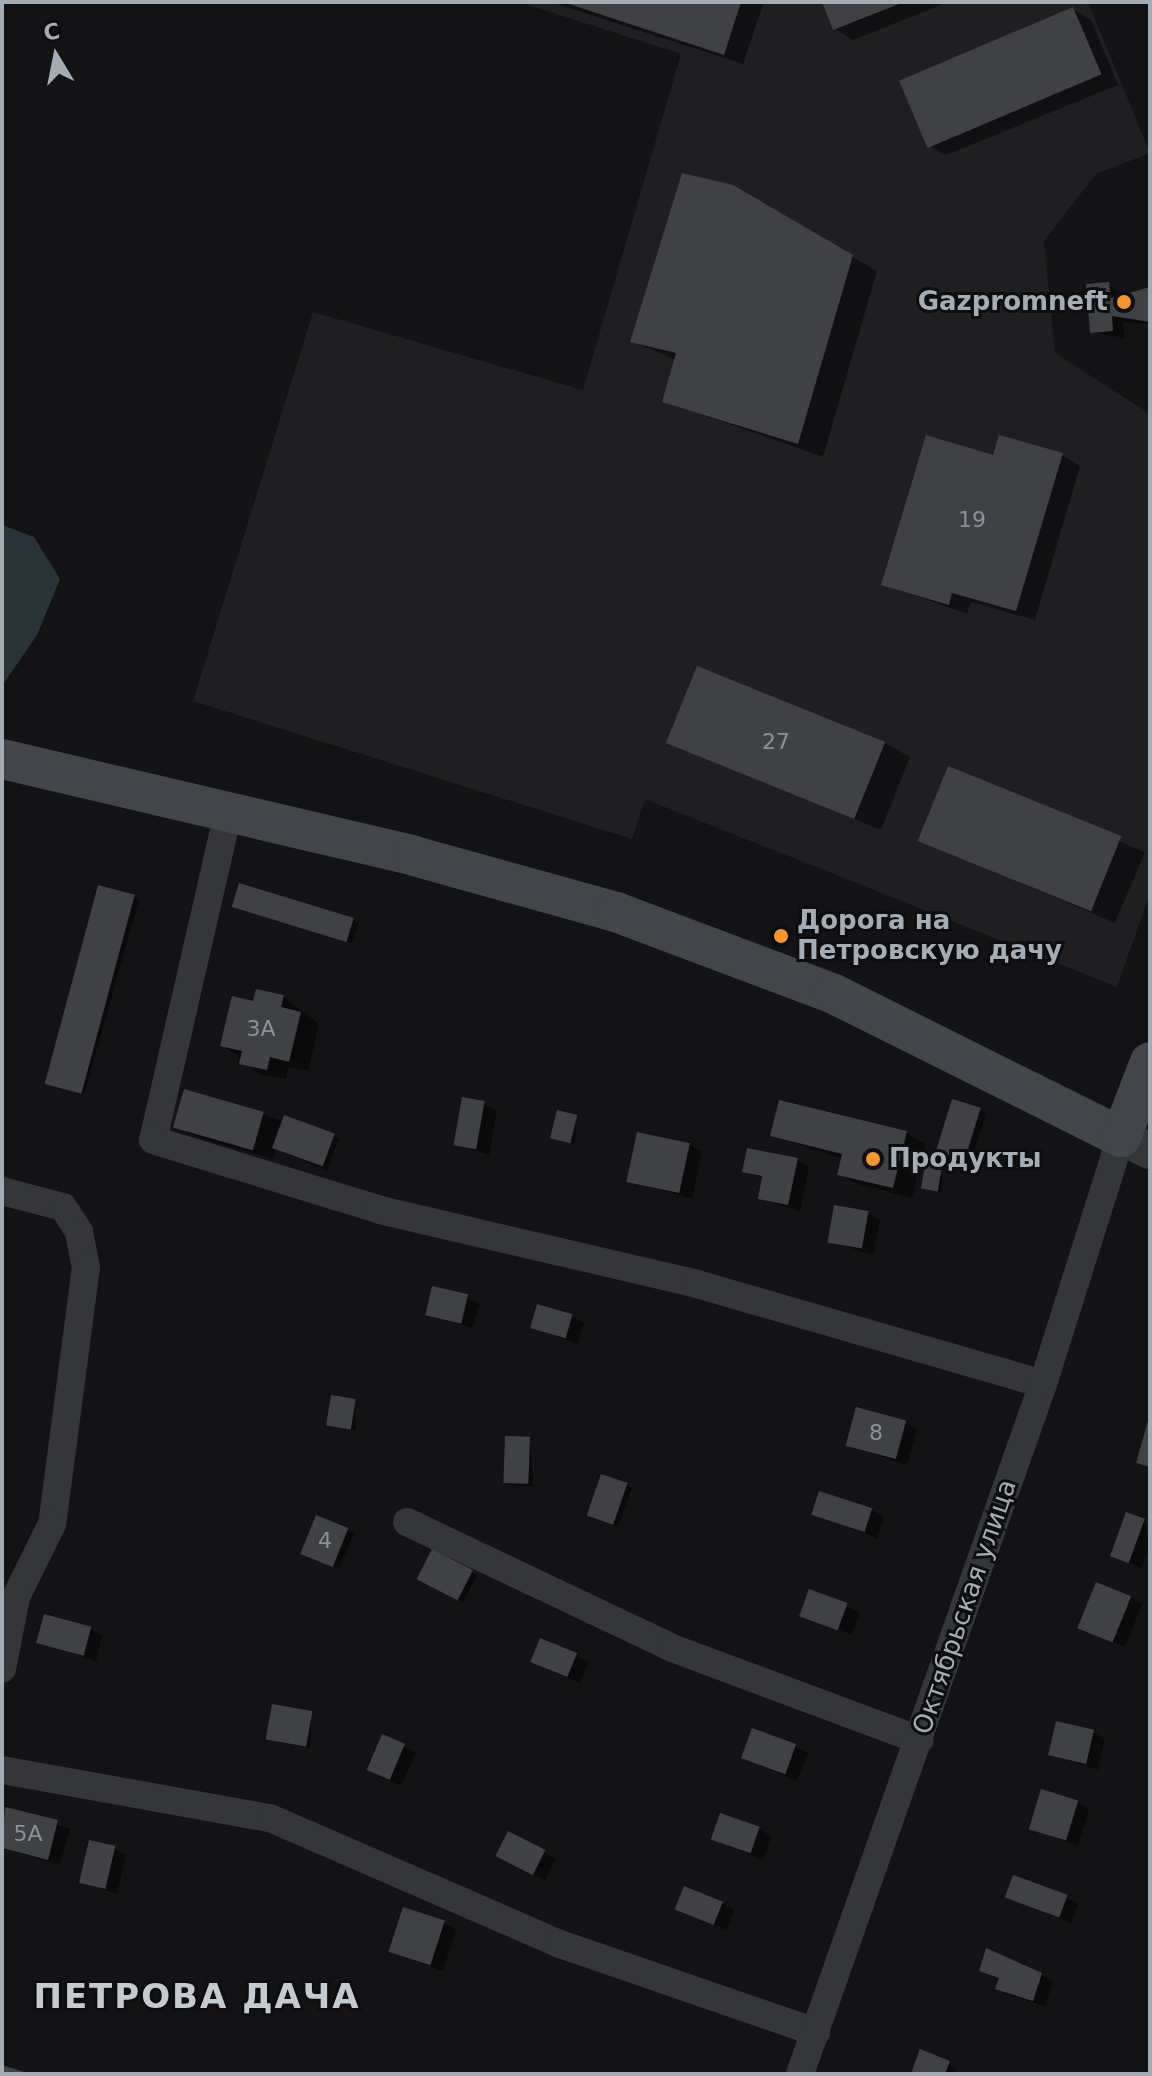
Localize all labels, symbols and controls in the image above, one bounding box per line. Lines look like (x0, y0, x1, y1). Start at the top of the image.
north arrow (16, 16, 96, 96)
text: С (42, 18, 62, 46)
place label: Gazpromneft (918, 286, 1108, 318)
marker: Gazpromneft (1115, 293, 1133, 311)
house number: 19 (958, 507, 986, 533)
house number: 27 (762, 729, 790, 755)
place label: Дорога на Петровскую дачу (797, 905, 1062, 966)
marker: Дорога на Петровскую дачу (772, 927, 790, 945)
house number: 3А (246, 1016, 276, 1042)
place label: Продукты (889, 1143, 1041, 1175)
marker: Продукты (864, 1150, 882, 1168)
house number: 8 (869, 1420, 883, 1446)
street label: Октябрьская улица (907, 1476, 1023, 1738)
house number: 4 (318, 1528, 332, 1554)
house number: 5А (13, 1821, 43, 1847)
district label: ПЕТРОВА ДАЧА (33, 1977, 361, 2017)

